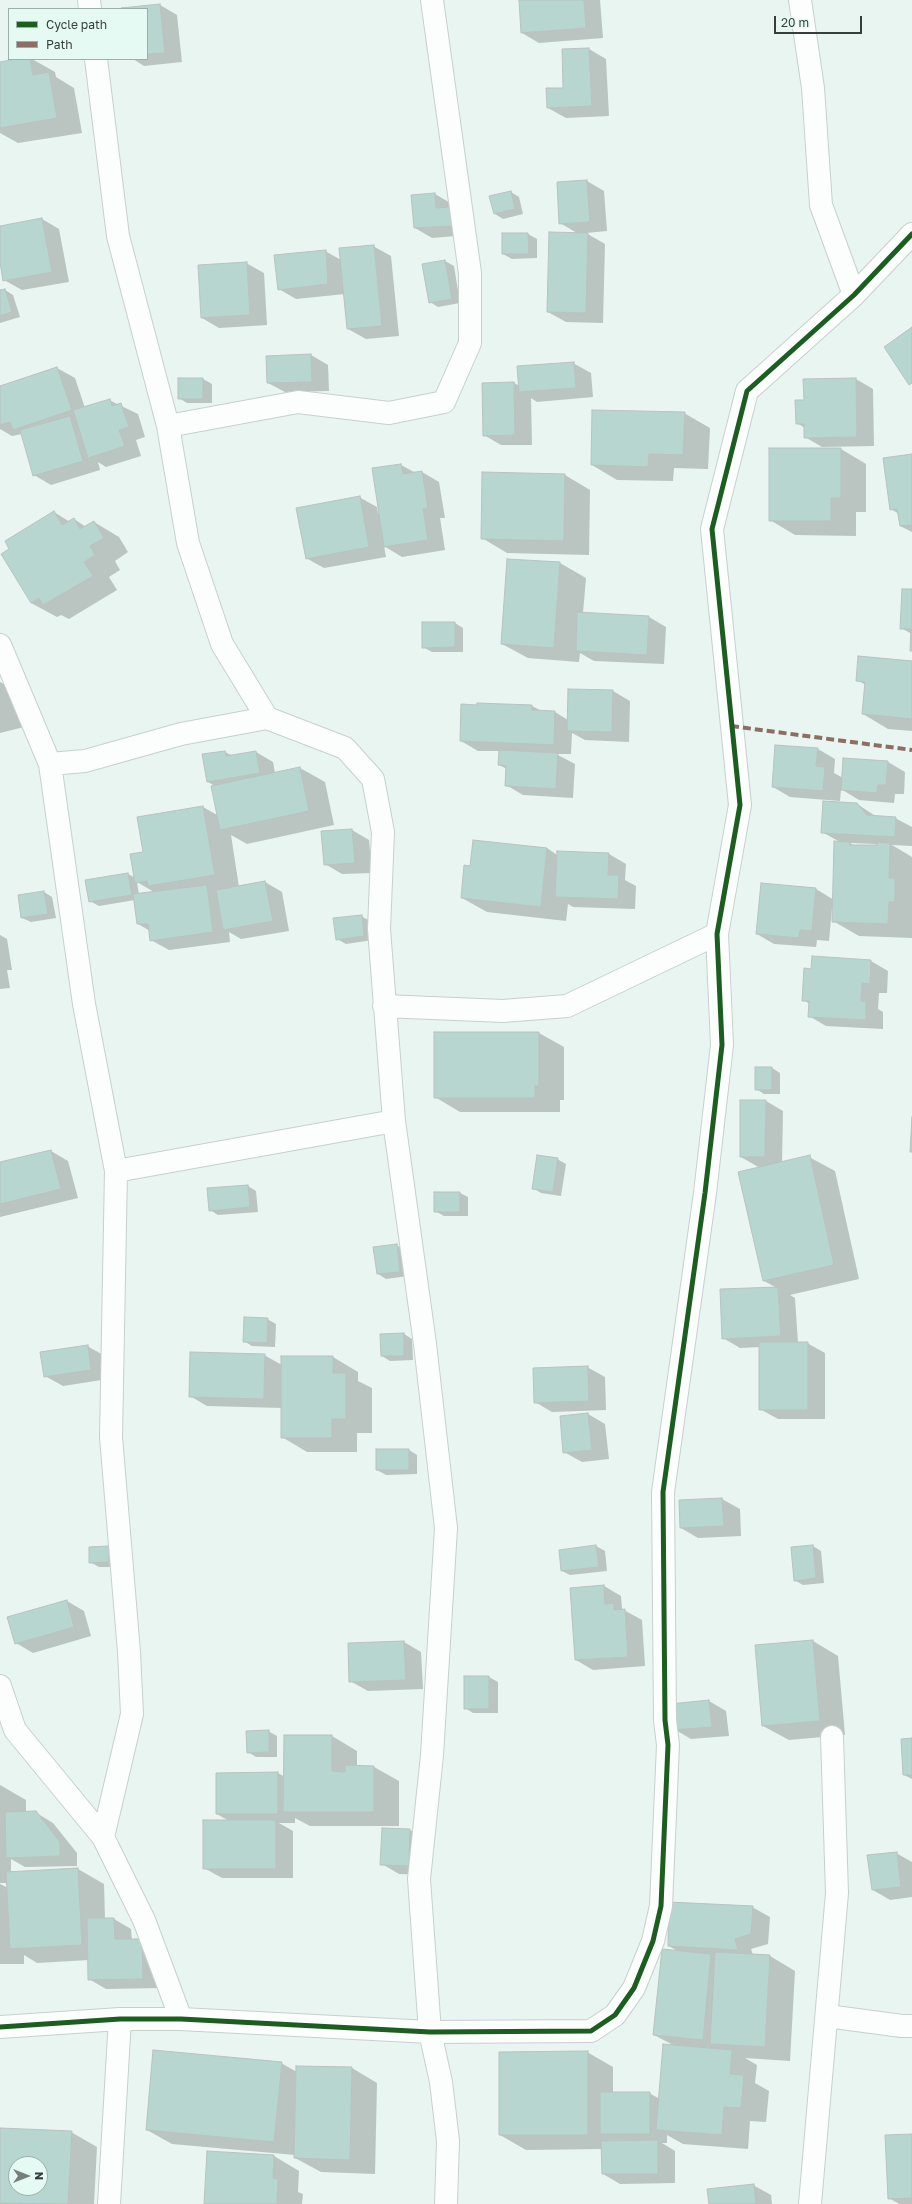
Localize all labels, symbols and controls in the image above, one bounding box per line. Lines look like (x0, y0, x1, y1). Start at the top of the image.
legend (8, 8, 148, 60)
scale bar (776, 8, 864, 34)
text: 20 m (781, 15, 809, 30)
text: Cycle path (46, 17, 107, 32)
text: Path (46, 37, 73, 52)
north arrow (8, 2156, 48, 2196)
text: N (33, 2172, 46, 2180)

